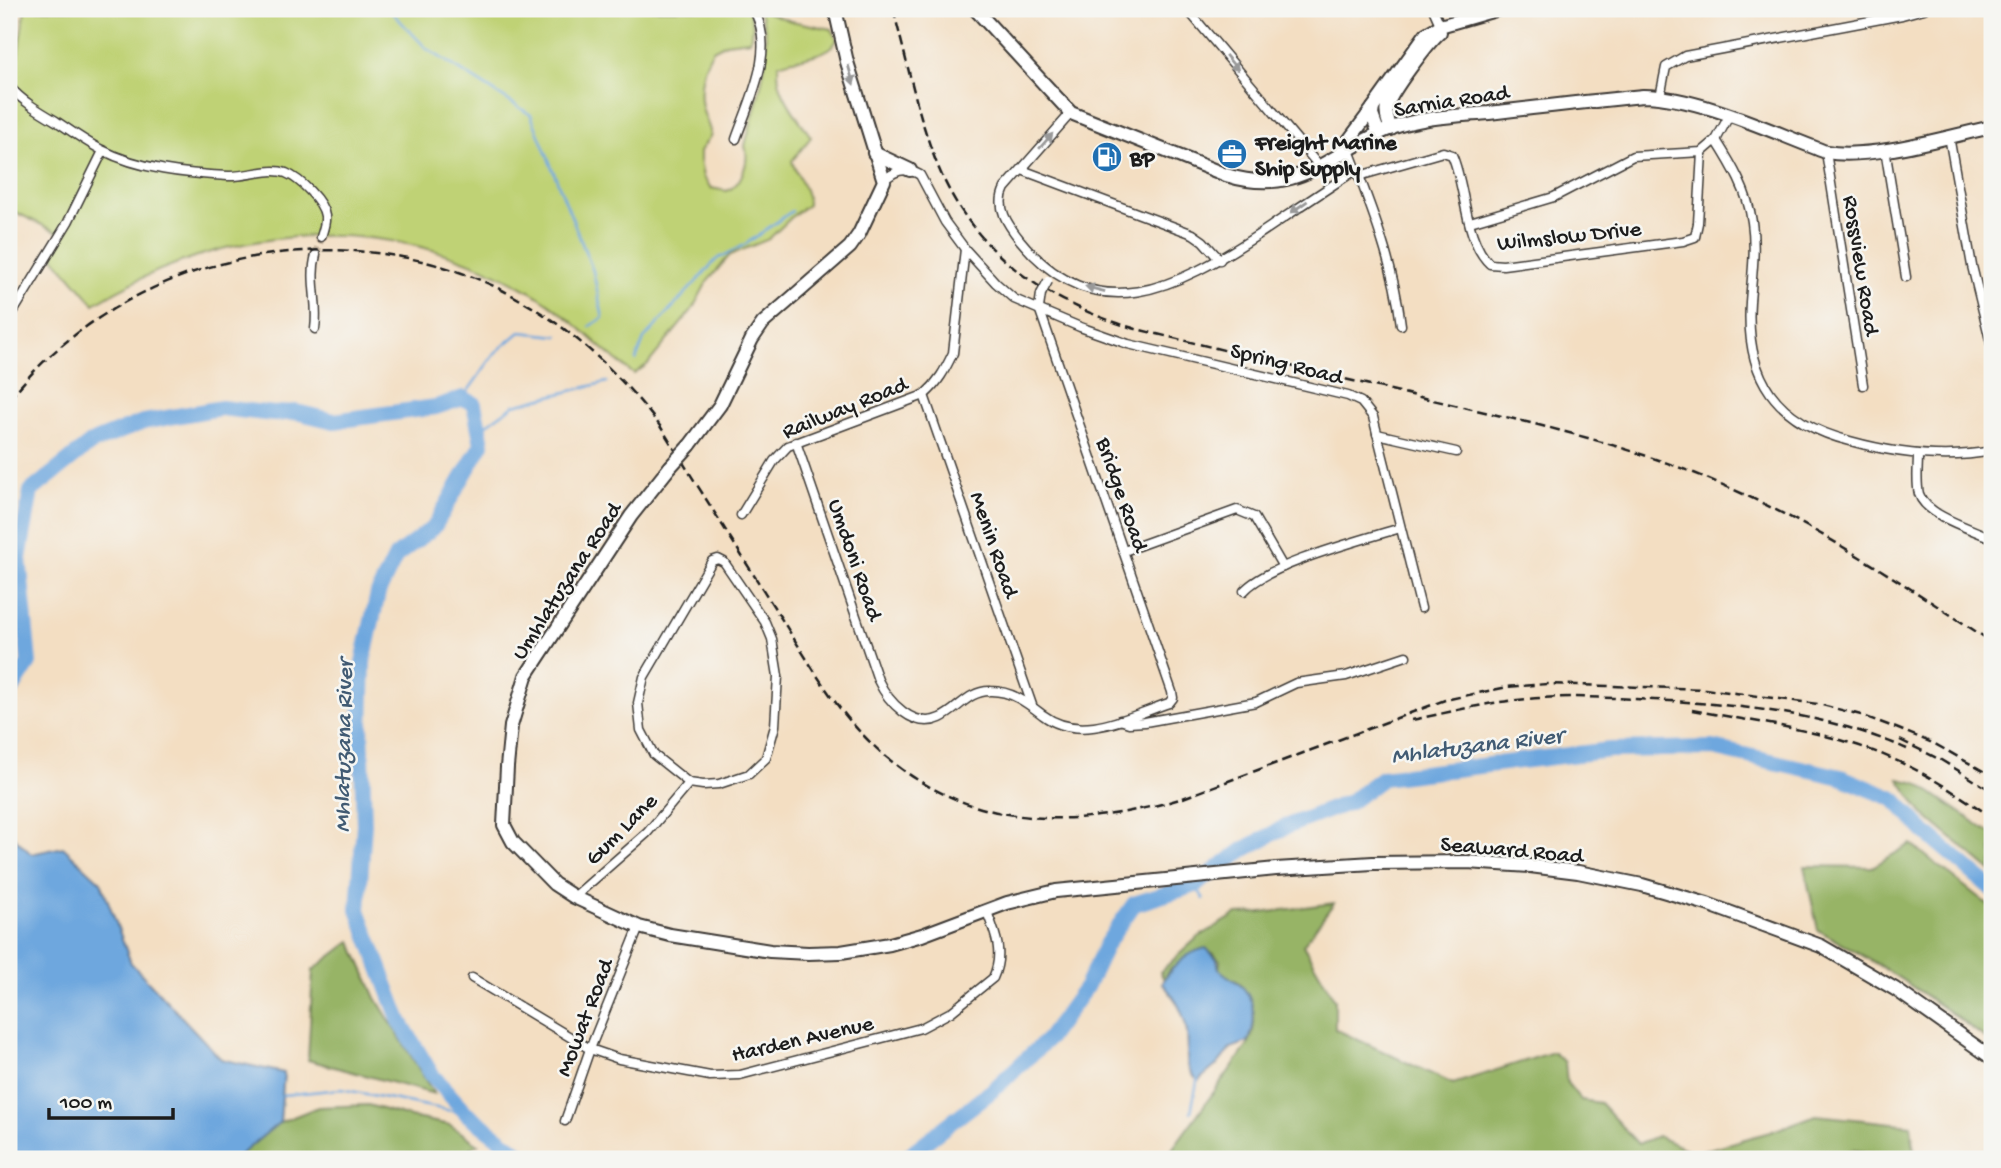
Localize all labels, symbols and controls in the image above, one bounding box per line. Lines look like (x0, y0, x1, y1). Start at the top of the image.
one-way arrow (1224, 54, 1239, 71)
one-way arrow (846, 65, 856, 86)
street label: Sarnia Road (1392, 80, 1512, 125)
place label: Freight Marine Ship Supply (1254, 131, 1398, 184)
one-way arrow (1038, 133, 1054, 150)
office icon: Freight Marine Ship Supply (1215, 137, 1249, 171)
fuel station icon: BP (1090, 140, 1124, 174)
place label: BP (1129, 147, 1156, 174)
street label: Rossview Road (1835, 194, 1884, 339)
one-way arrow (1290, 200, 1308, 214)
street label: Wilmslow Drive (1496, 216, 1644, 258)
one-way arrow (1084, 283, 1106, 294)
street label: Spring Road (1227, 338, 1347, 393)
street label: Railway Road (779, 371, 913, 447)
street label: Bridge Road (1088, 434, 1153, 557)
street label: Menin Road (962, 489, 1024, 603)
street label: Umdoni Road (820, 496, 888, 626)
street label: Umhlatuzana Road (507, 497, 630, 666)
water label: Mhlatuzana River (329, 655, 362, 833)
water label: Mhlatuzana River (1390, 722, 1569, 772)
street label: Gum Lane (581, 788, 665, 872)
street label: Seaward Road (1439, 832, 1586, 871)
street label: Mowat Road (552, 954, 622, 1081)
street label: Harden Avenue (729, 1011, 878, 1070)
scale bar (49, 1077, 173, 1121)
text: 100 m (59, 1092, 112, 1117)

